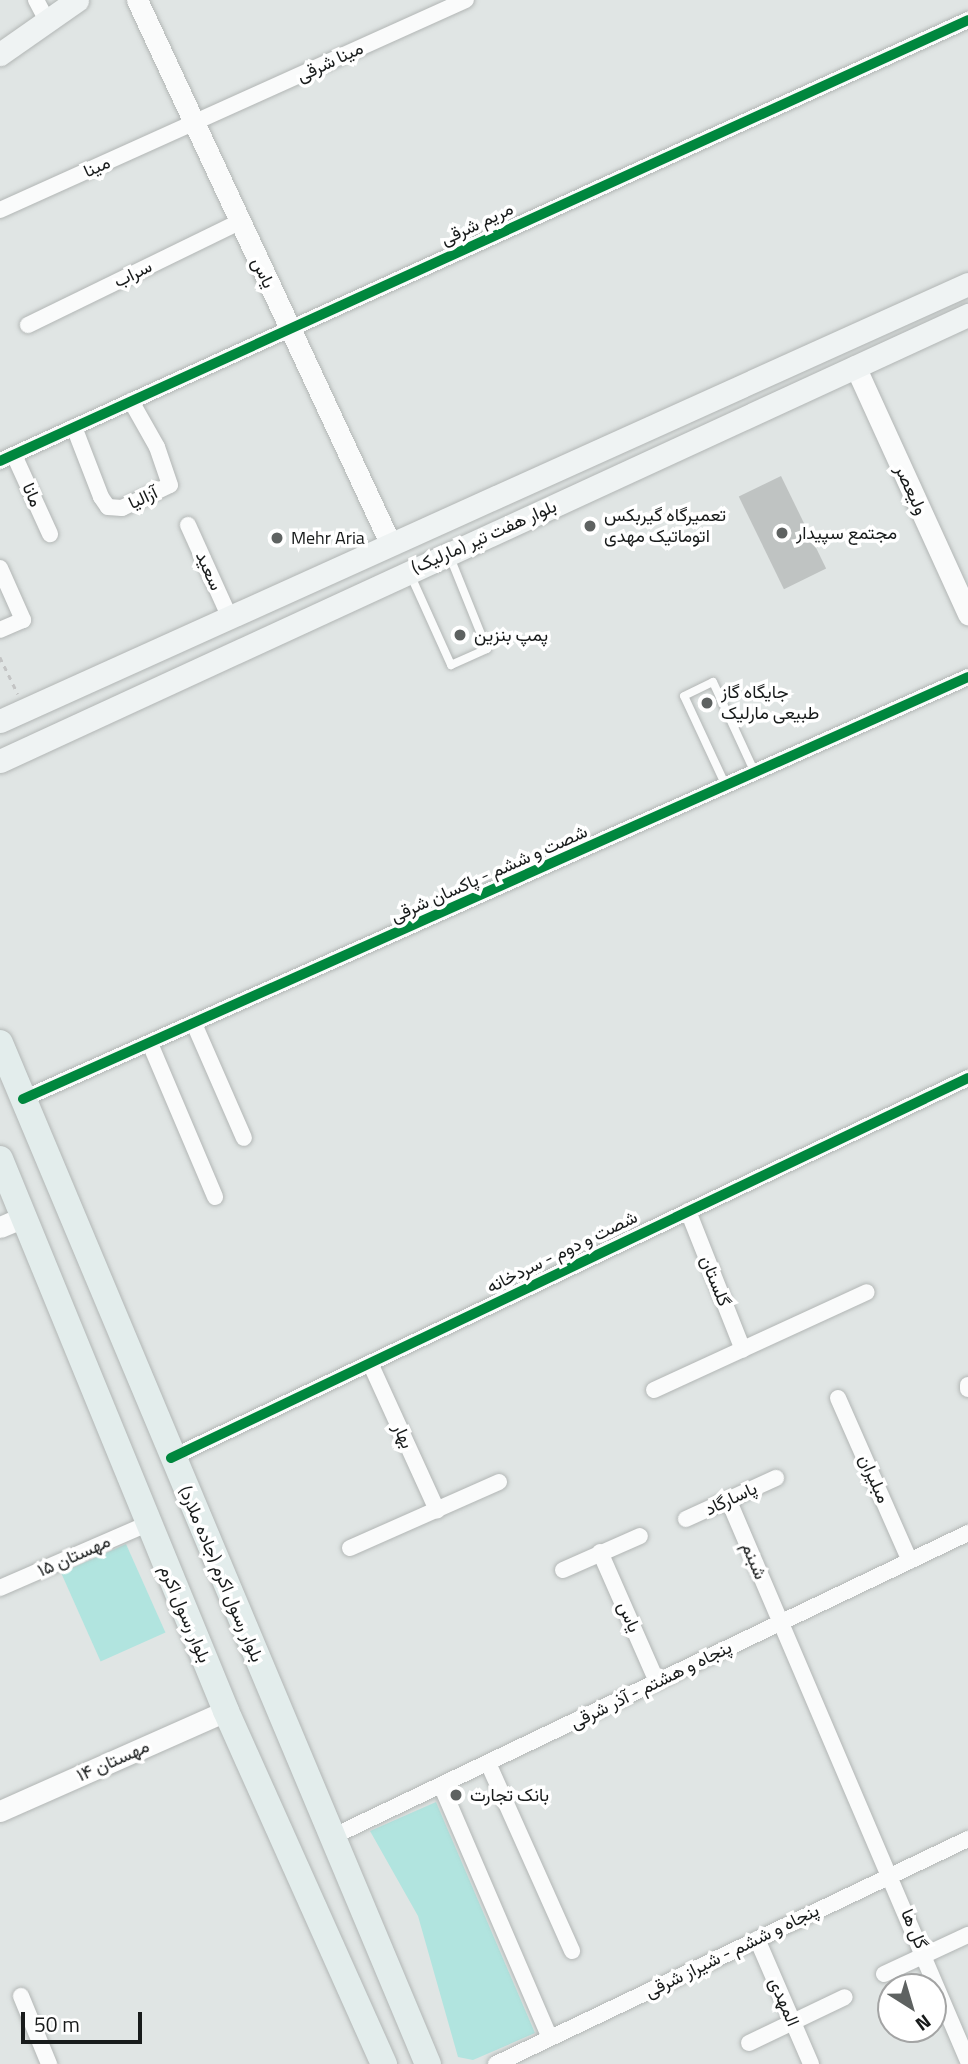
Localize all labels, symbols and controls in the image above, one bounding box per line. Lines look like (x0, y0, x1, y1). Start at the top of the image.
street label: مینا شرقی (293, 37, 367, 87)
street label: مینا (80, 152, 114, 182)
street label: مریم شرقی (437, 198, 517, 250)
street label: یاس (247, 254, 279, 292)
street label: سراب (110, 256, 156, 292)
street label: ولیعصر (890, 462, 932, 518)
street label: مانا (17, 480, 47, 510)
street label: آزالیا (125, 482, 161, 514)
street label: بلوار هفت تیر (مارلیک) (408, 495, 560, 579)
place label: تعمیرگاه گیربکس اتوماتیک مهدی (604, 505, 726, 548)
marker: تعمیرگاه گیربکس اتوماتیک مهدی (582, 518, 598, 534)
place label: مجتمع سپیدار (796, 522, 897, 544)
marker: مجتمع سپیدار (774, 525, 790, 541)
place label: Mehr Aria (291, 527, 365, 549)
marker: Mehr Aria (269, 530, 285, 546)
street label: سعید (191, 548, 227, 594)
place label: پمپ بنزین (474, 624, 548, 646)
marker: پمپ بنزین (452, 627, 468, 643)
place label: جایگاه گاز طبیعی مارلیک (721, 682, 819, 724)
marker: جایگاه گاز طبیعی مارلیک (699, 695, 715, 711)
street label: شصت و ششم - پاکسان شرقی (387, 821, 591, 927)
street label: شصت و دوم - سردخانه (483, 1206, 641, 1298)
street label: گلستان (695, 1253, 735, 1309)
street label: بهار (388, 1420, 418, 1452)
street label: مبلیران (854, 1451, 894, 1507)
street label: پاسارگاد (701, 1478, 761, 1520)
street label: بلوار رسول اکرم (جاده ملارد) (174, 1483, 268, 1665)
street label: مهستان ۱۵ (34, 1530, 114, 1582)
street label: شبنم (737, 1539, 771, 1583)
street label: بلوار رسول اکرم (155, 1562, 215, 1666)
street label: یاس (613, 1598, 645, 1636)
street label: پنجاه و هشتم - آذر شرقی (567, 1636, 735, 1734)
street label: مهستان ۱۴ (73, 1735, 153, 1787)
place label: بانک تجارت (470, 1784, 549, 1806)
marker: بانک تجارت (448, 1787, 464, 1803)
street label: پنجاه و ششم - شیراز شرقی (642, 1899, 822, 2003)
street label: گل ها (896, 1906, 932, 1952)
north arrow (877, 1973, 947, 2043)
street label: المهدی (764, 1974, 804, 2030)
scale bar (24, 1997, 145, 2041)
text: 50 m (34, 2008, 80, 2040)
text: N (910, 2008, 938, 2039)

